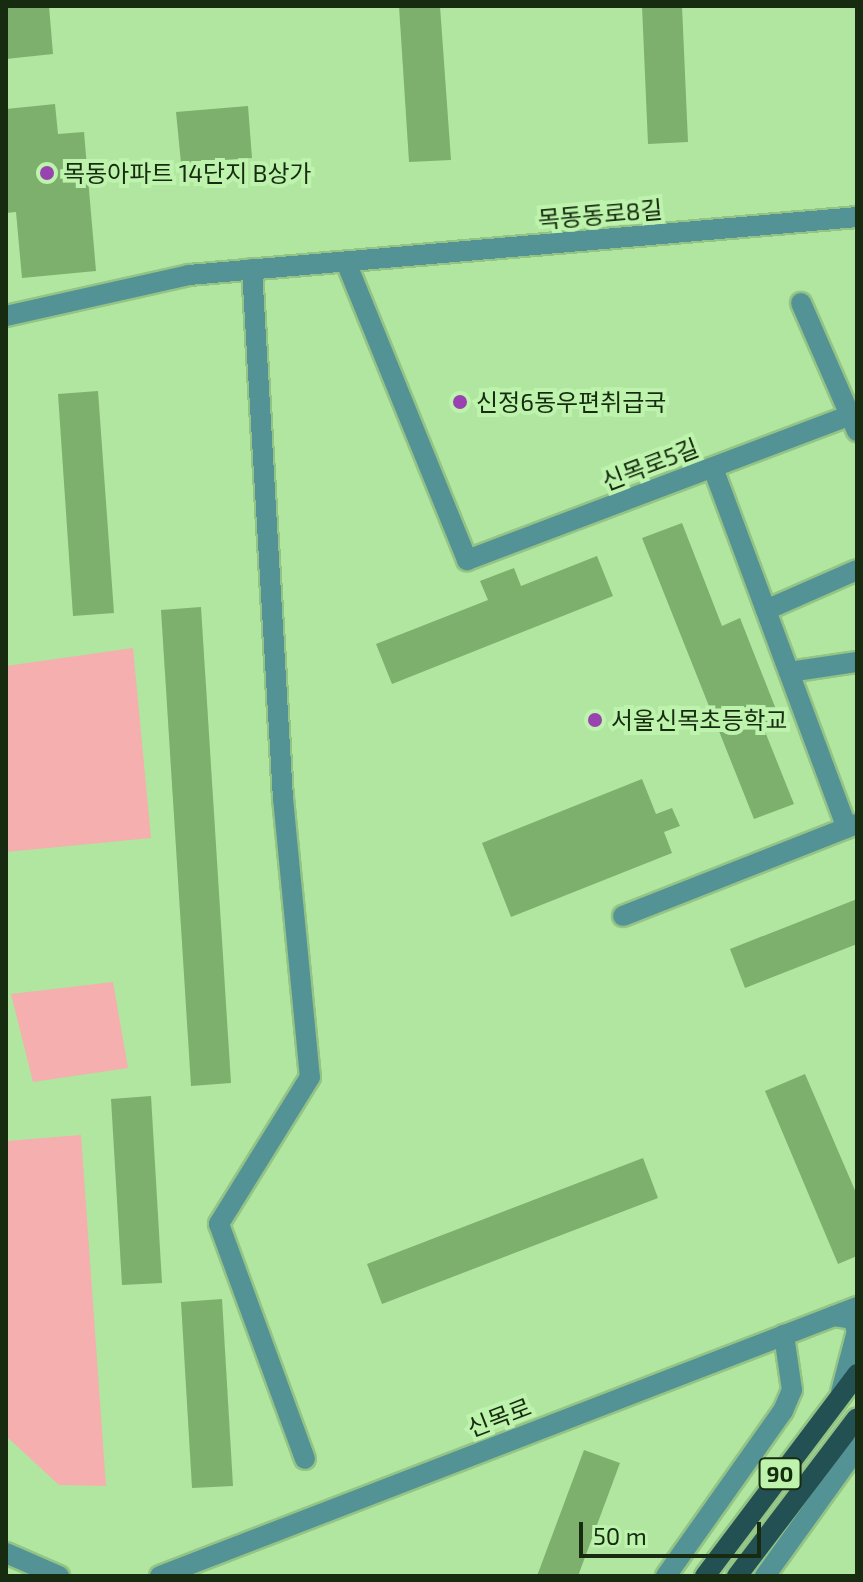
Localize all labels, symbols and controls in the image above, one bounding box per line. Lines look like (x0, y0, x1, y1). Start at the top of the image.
place label: 목동아파트 14단지 B상가 (63, 159, 312, 187)
marker: 목동아파트 14단지 B상가 (38, 164, 56, 182)
street label: 목동동로8길 (536, 194, 664, 234)
place label: 신정6동우편취급국 (476, 388, 666, 416)
marker: 신정6동우편취급국 (451, 393, 469, 411)
street label: 신목로5길 (598, 432, 702, 496)
place label: 서울신목초등학교 (611, 706, 788, 734)
marker: 서울신목초등학교 (586, 711, 604, 729)
street label: 신목로 (463, 1392, 535, 1442)
road number: 90 (758, 1456, 802, 1492)
scale bar (583, 1506, 765, 1556)
text: 50 m (593, 1521, 647, 1550)

